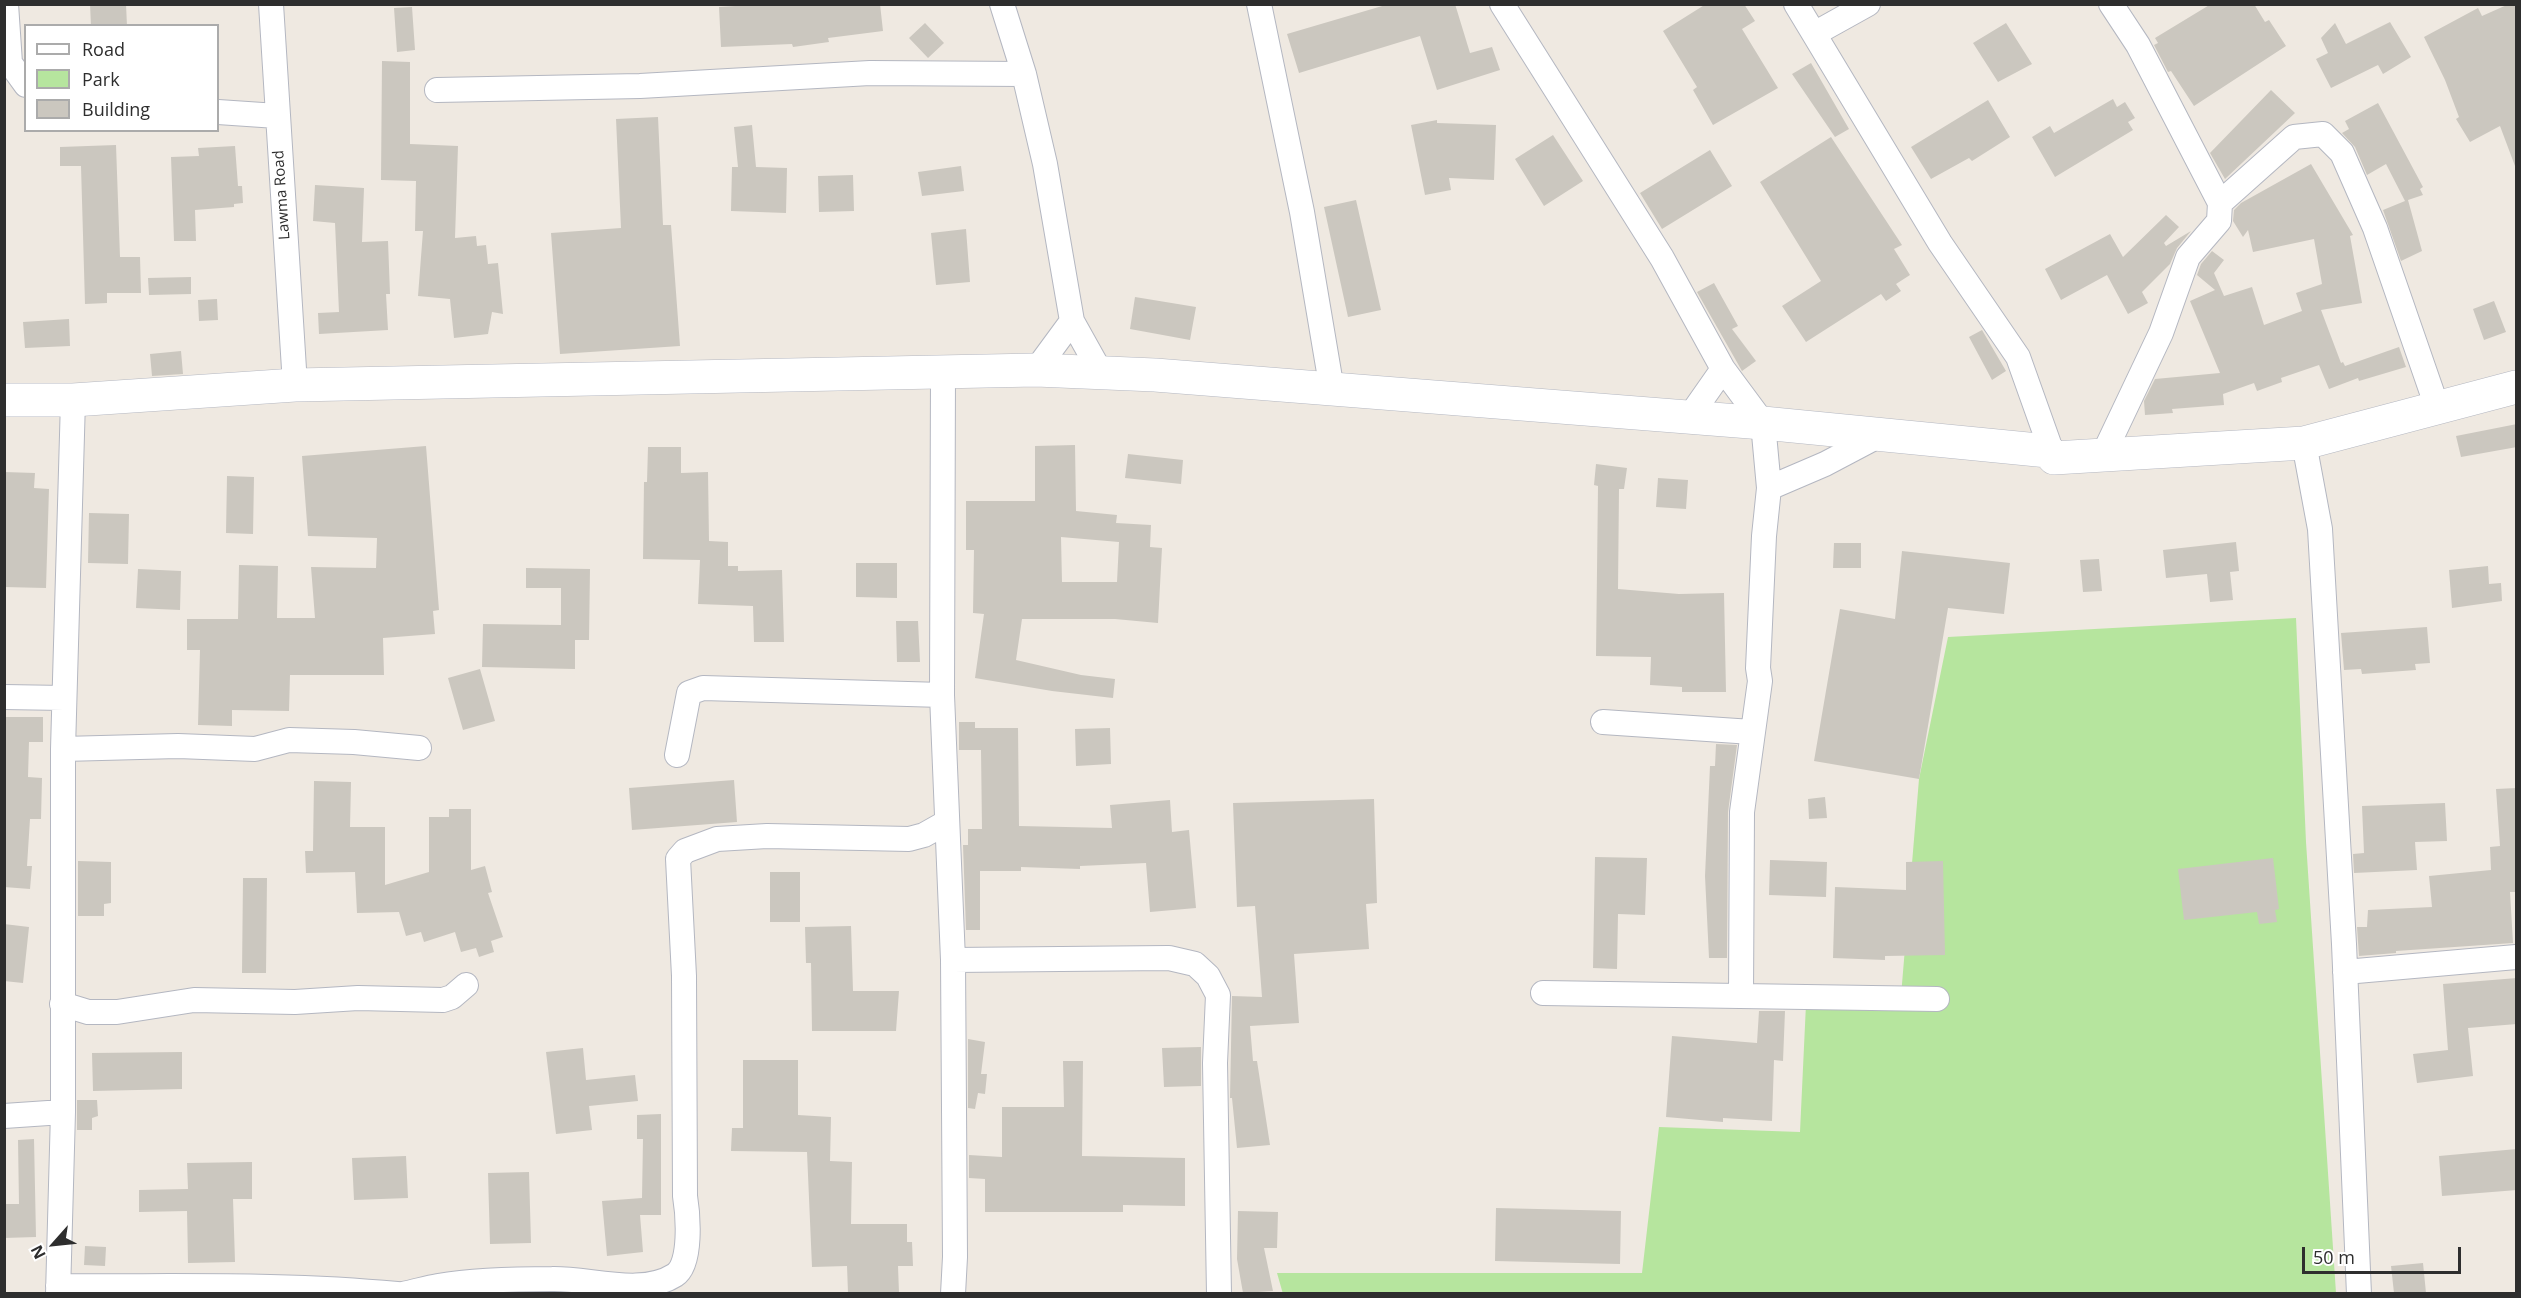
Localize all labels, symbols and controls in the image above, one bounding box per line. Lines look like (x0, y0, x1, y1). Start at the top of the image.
legend (24, 24, 219, 132)
text: Road (82, 37, 125, 61)
text: Park (82, 67, 120, 91)
text: Building (82, 97, 150, 121)
street label: Lawma Road (270, 150, 294, 240)
north arrow (24, 1214, 84, 1274)
scale bar (2305, 1235, 2464, 1273)
text: N (25, 1241, 51, 1263)
text: 50 m (2313, 1245, 2355, 1269)

